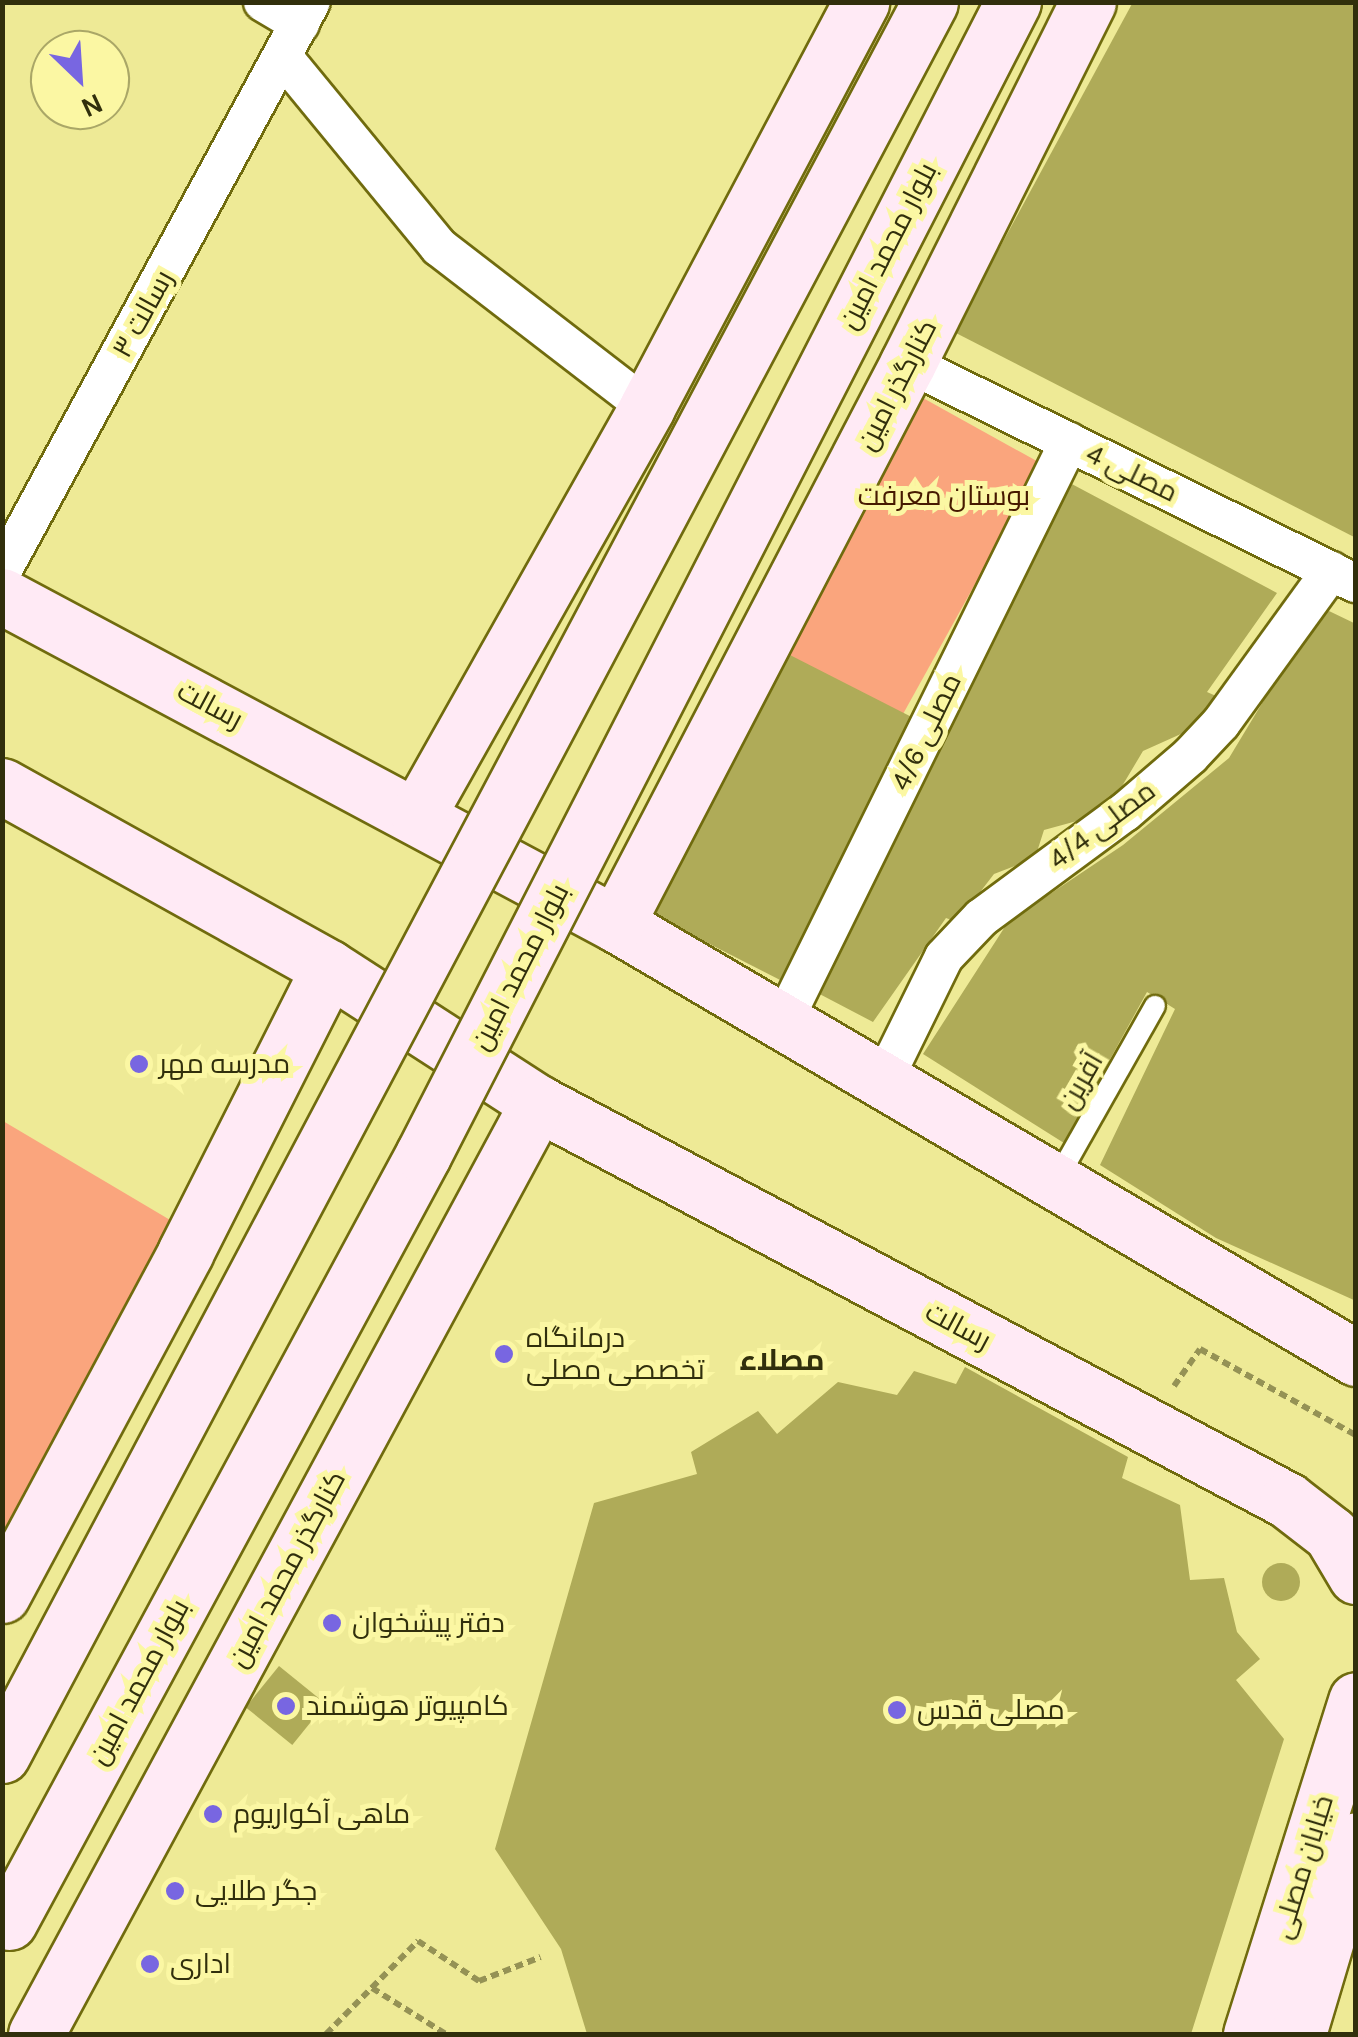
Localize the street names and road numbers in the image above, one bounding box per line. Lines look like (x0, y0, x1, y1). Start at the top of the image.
street label: بلوار محمد امین (832, 157, 944, 335)
street label: رسالت ۳ (105, 264, 181, 364)
street label: کنارگذر امین (850, 314, 944, 456)
street label: مصلی 4 (1081, 437, 1183, 509)
street label: مصلی 4/6 (883, 668, 969, 796)
street label: رسالت (171, 674, 249, 736)
street label: مصلی 4/4 (1042, 774, 1162, 876)
street label: بلوار محمد امین (464, 878, 576, 1056)
street label: آفرین (1051, 1047, 1111, 1115)
street label: رسالت (919, 1295, 997, 1357)
street label: کنارگذر محمد امین (221, 1465, 353, 1673)
street label: بلوار محمد امین (81, 1594, 197, 1770)
street label: خیابان مصلی (1265, 1791, 1341, 1943)

